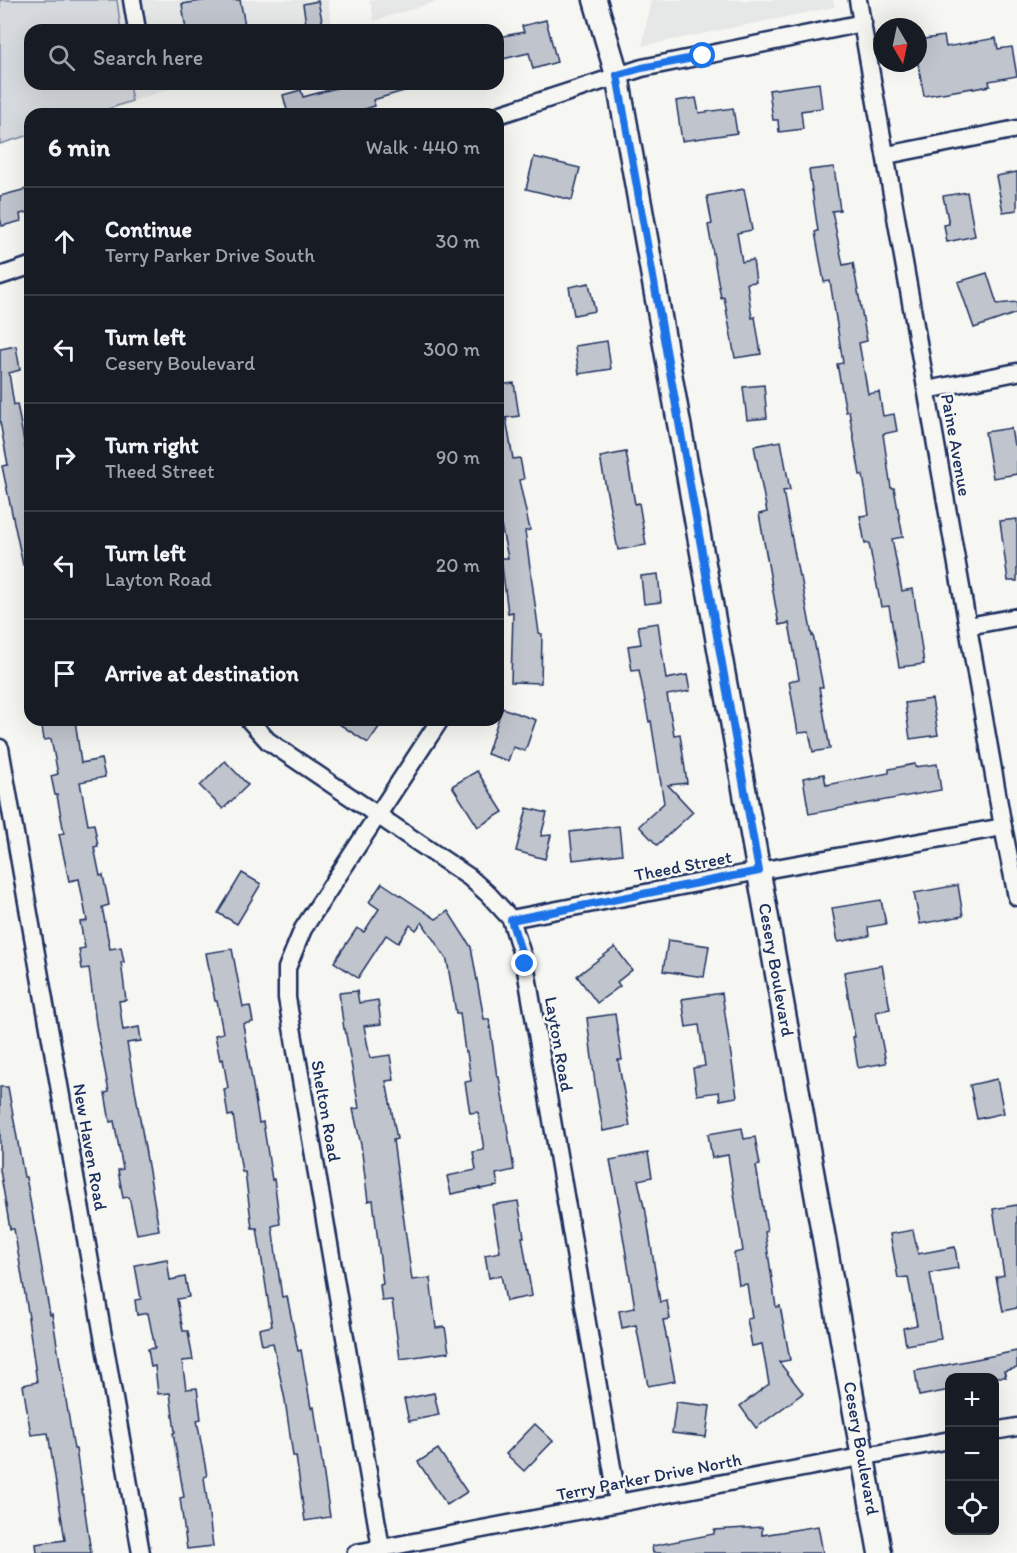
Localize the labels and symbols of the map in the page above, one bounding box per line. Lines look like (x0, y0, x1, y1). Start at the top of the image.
north arrow (873, 18, 927, 72)
route start (689, 42, 715, 68)
street label: Paine Avenue (936, 392, 976, 498)
street label: Theed Street (632, 846, 734, 886)
street label: Cesery Boulevard (754, 901, 799, 1038)
route end (511, 950, 537, 976)
street label: Layton Road (540, 995, 578, 1093)
street label: Shelton Road (306, 1059, 346, 1164)
street label: New Haven Road (68, 1082, 112, 1212)
street label: Cesery Boulevard (839, 1380, 884, 1517)
street label: Terry Parker Drive North (555, 1448, 743, 1506)

